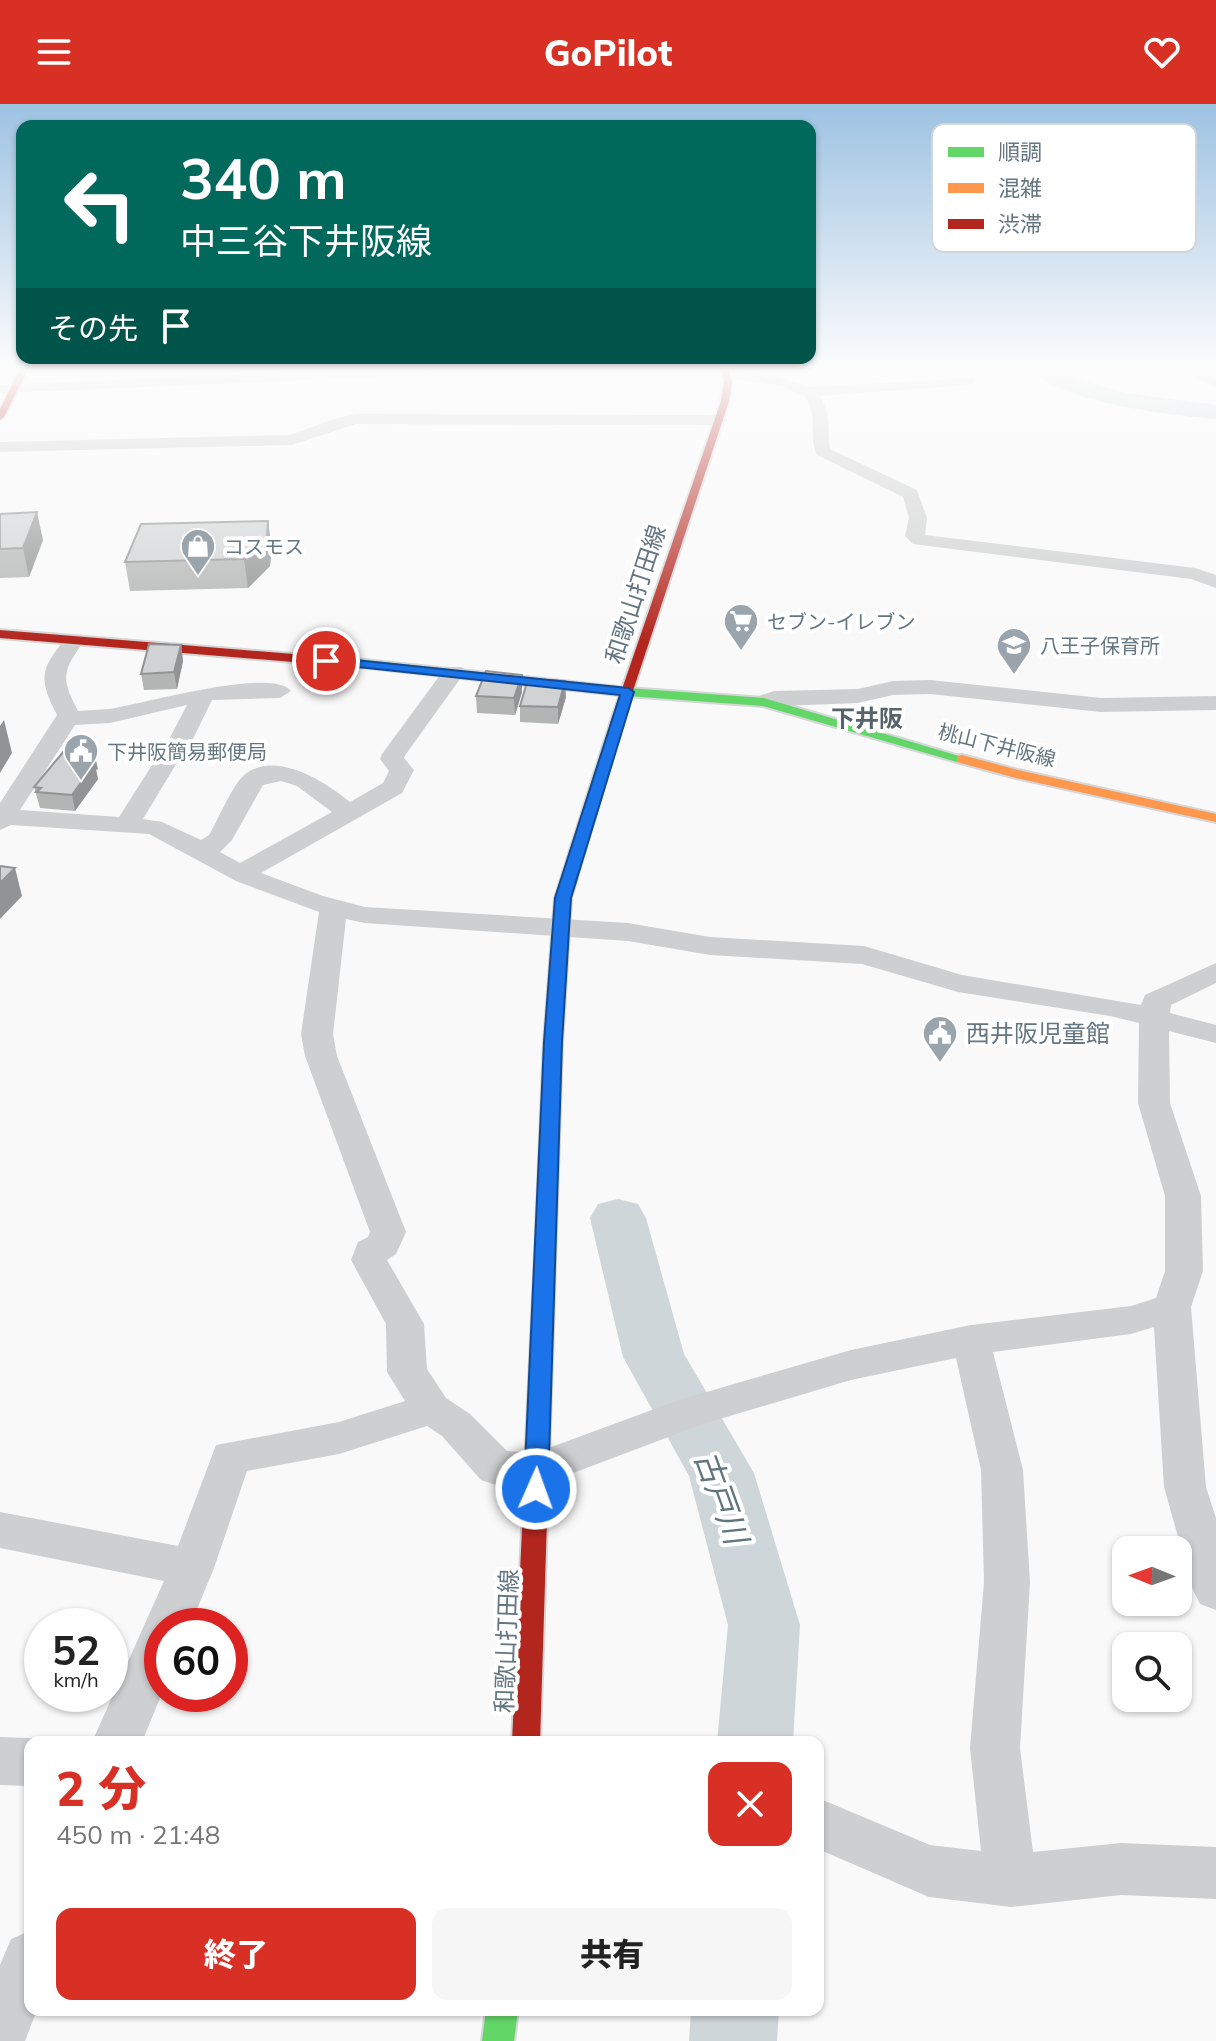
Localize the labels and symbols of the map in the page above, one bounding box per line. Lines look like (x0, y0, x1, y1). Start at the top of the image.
legend (932, 124, 1196, 252)
text: 順調 (998, 138, 1042, 166)
text: 混雑 (998, 174, 1042, 202)
text: 渋滞 (998, 210, 1042, 238)
street label: 和歌山打田線 (598, 521, 672, 667)
shop icon: コスモス (179, 527, 217, 577)
place label: コスモス (224, 534, 304, 559)
supermarket icon: セブン-イレブン (722, 602, 760, 652)
place label: セブン-イレブン (767, 609, 916, 634)
school or university icon: 八王子保育所 (995, 626, 1033, 676)
pin (292, 627, 360, 695)
place label: 八王子保育所 (1040, 633, 1160, 658)
district label: 下井阪 (831, 703, 903, 733)
street label: 桃山下井阪線 (936, 718, 1058, 772)
public building icon: 下井阪簡易郵便局 (62, 732, 100, 782)
place label: 下井阪簡易郵便局 (107, 739, 267, 764)
public building icon: 西井阪児童館 (921, 1014, 959, 1064)
place label: 西井阪児童館 (966, 1018, 1110, 1048)
water label: 古戸川 (687, 1445, 758, 1552)
position arrow (494, 1447, 578, 1531)
north arrow (1112, 1536, 1192, 1616)
street label: 和歌山打田線 (488, 1569, 524, 1713)
speed limit sign: 60 (144, 1608, 248, 1712)

